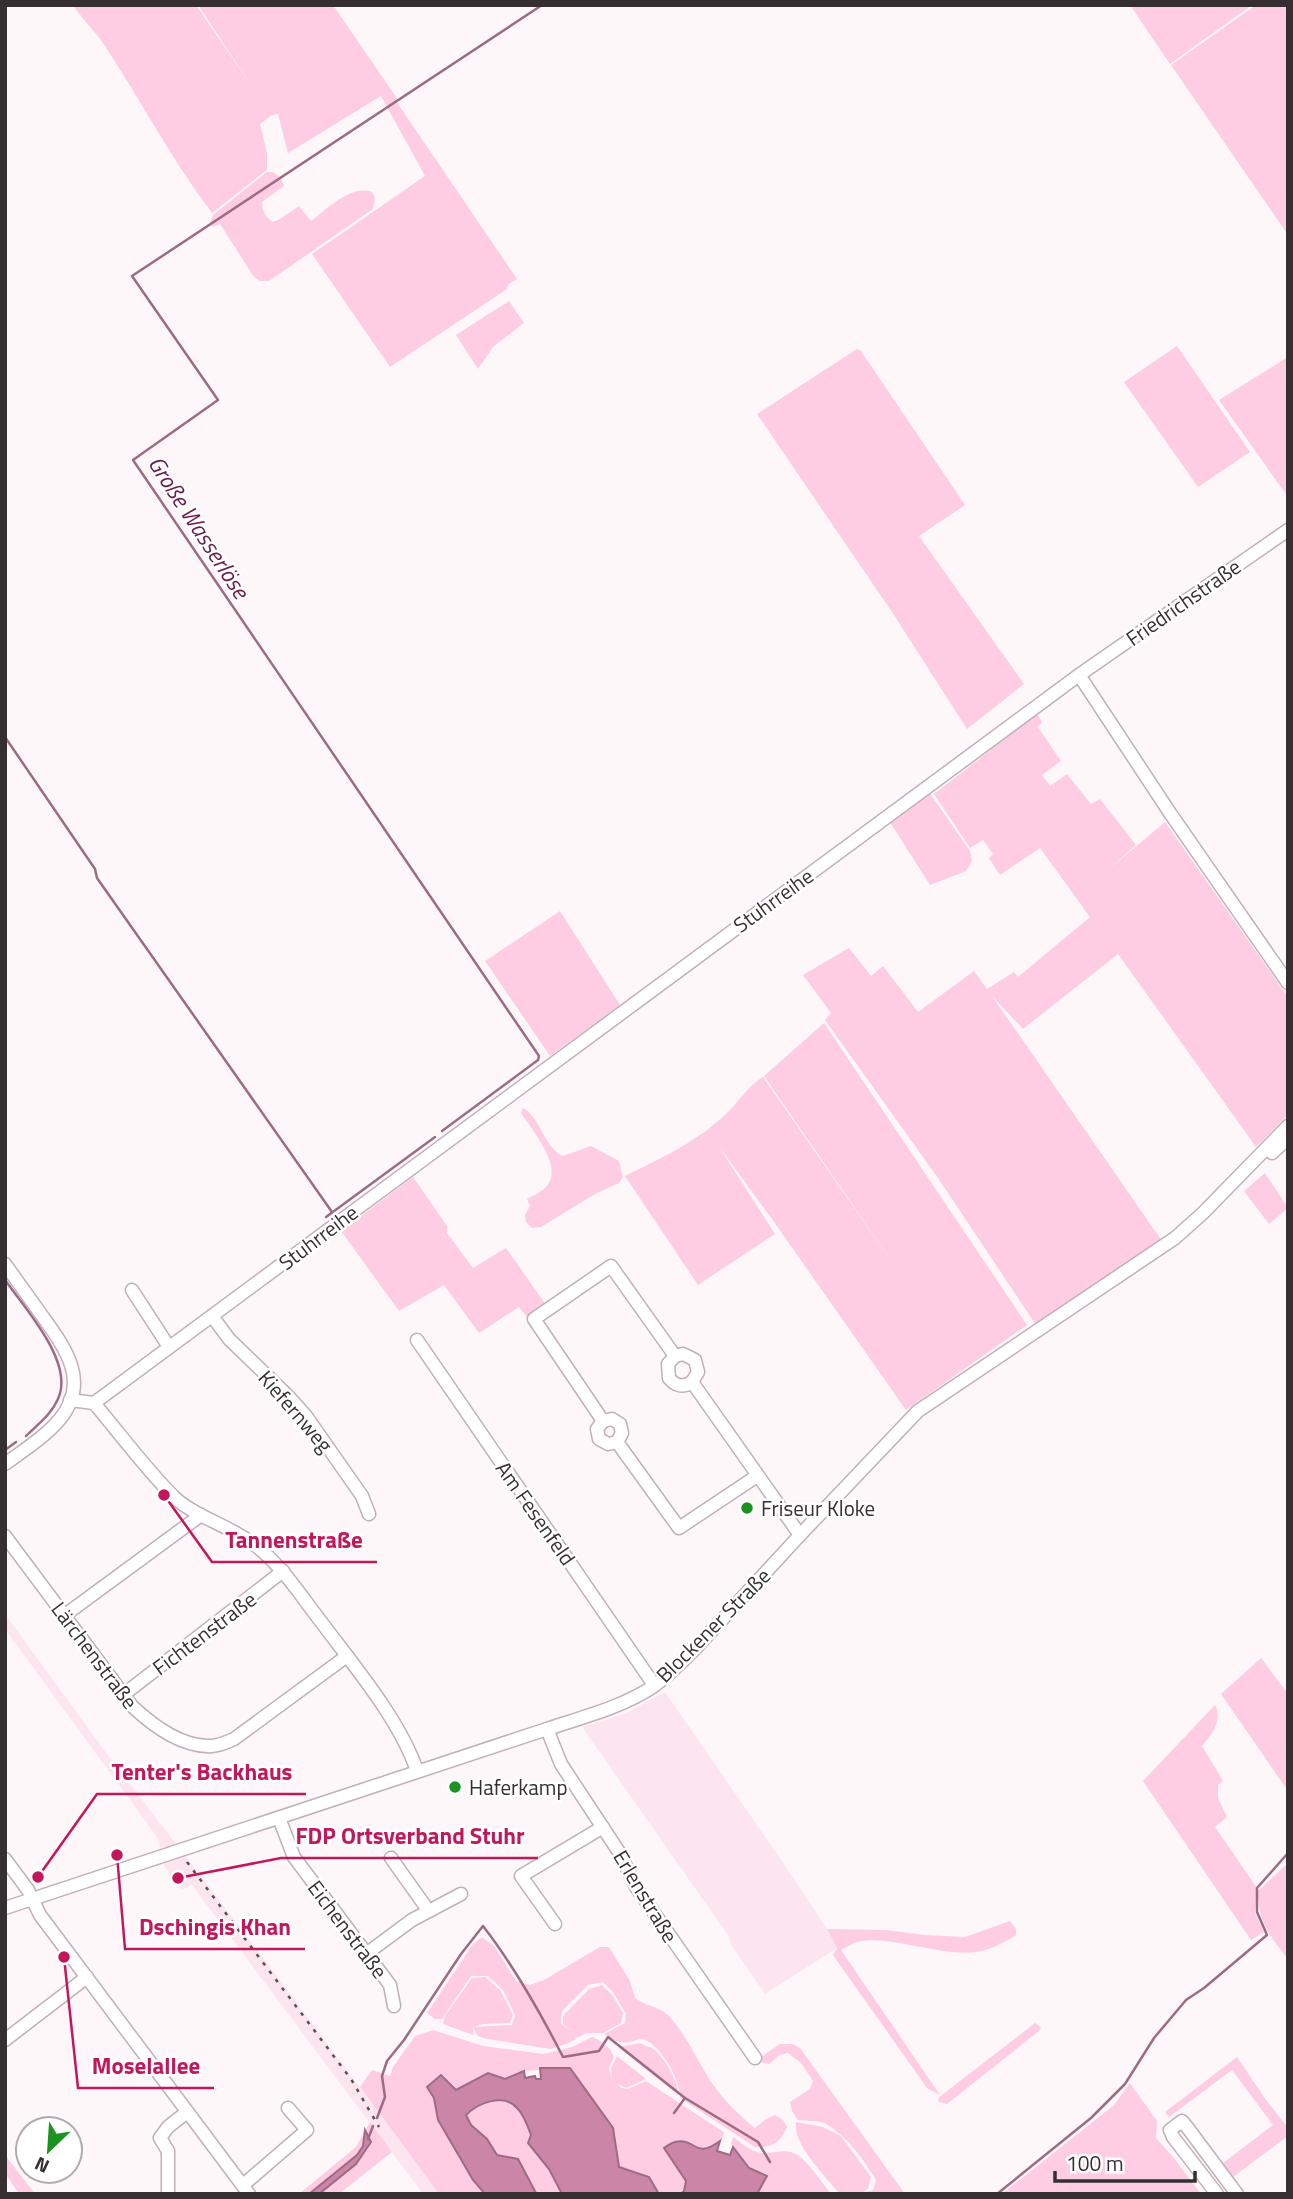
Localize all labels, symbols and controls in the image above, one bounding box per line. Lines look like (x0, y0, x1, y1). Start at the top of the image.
water label: Große Wasserlöse (140, 449, 259, 606)
street label: Friedrichstraße (1119, 550, 1247, 654)
street label: Stuhrreihe (726, 860, 820, 940)
street label: Stuhrreihe (271, 1196, 365, 1278)
street label: Kiefernweg (251, 1363, 341, 1459)
street label: Am Fesenfeld (488, 1454, 584, 1572)
place label: Friseur Kloke (761, 1492, 875, 1524)
marker: Friseur Kloke (739, 1500, 755, 1516)
callout: Tannenstraße (212, 1518, 377, 1562)
text: Tannenstraße (225, 1522, 363, 1557)
street label: Blockener Straße (648, 1560, 778, 1690)
street label: Fichtenstraße (145, 1583, 263, 1683)
street label: Lärchenstraße (44, 1594, 146, 1716)
callout: Tenter's Backhaus (97, 1750, 306, 1794)
text: Tenter's Backhaus (112, 1754, 293, 1789)
place label: Haferkamp (469, 1771, 567, 1803)
marker: Haferkamp (447, 1779, 463, 1795)
callout: FDP Ortsverband Stuhr (281, 1814, 538, 1858)
text: FDP Ortsverband Stuhr (295, 1818, 525, 1853)
street label: Erlenstraße (606, 1844, 686, 1948)
street label: Eichenstraße (300, 1873, 396, 1985)
callout: Dschingis Khan (125, 1905, 305, 1949)
text: Dschingis Khan (139, 1909, 291, 1944)
callout: Moselallee (78, 2044, 214, 2088)
text: Moselallee (92, 2048, 200, 2083)
north arrow (14, 2115, 84, 2185)
scale bar (1055, 2140, 1195, 2184)
text: 100 m (1066, 2147, 1123, 2179)
text: N (30, 2150, 54, 2182)

